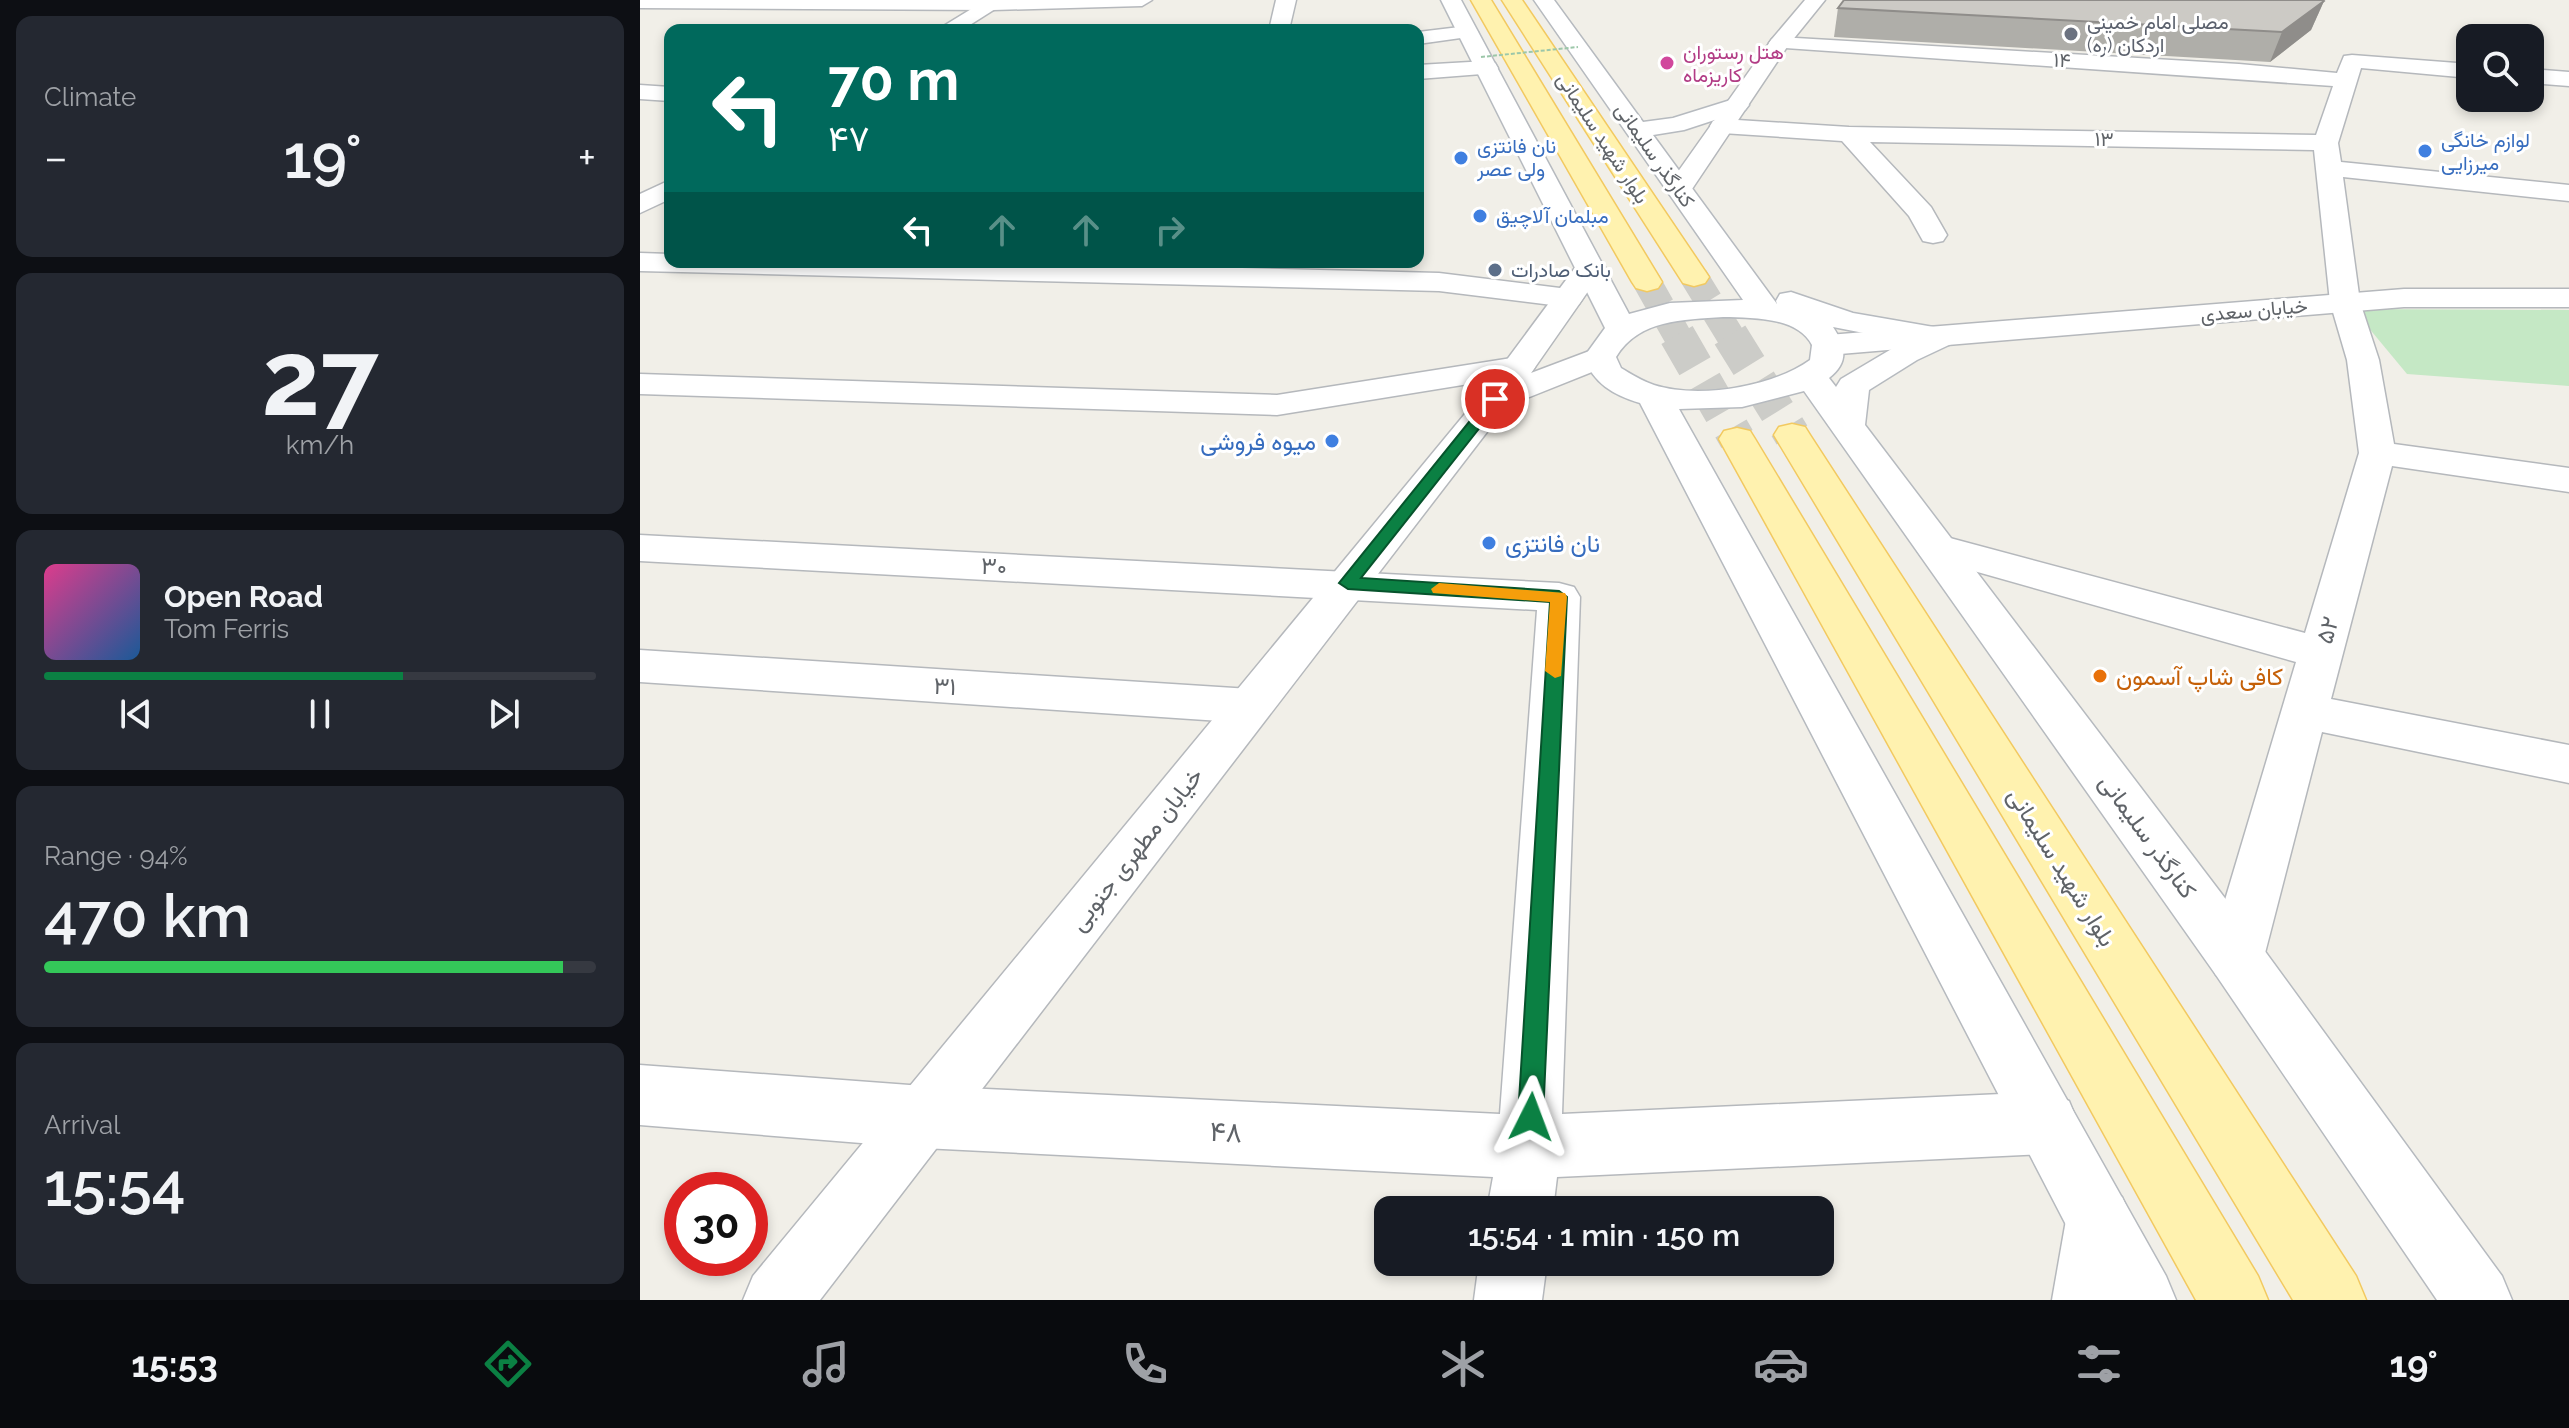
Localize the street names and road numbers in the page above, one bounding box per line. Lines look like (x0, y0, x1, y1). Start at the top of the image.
street label: ۱۴ (2053, 47, 2071, 73)
street label: بلوار شهید سلیمانی (1551, 68, 1654, 208)
street label: کنارگذر سلیمانی (1609, 98, 1700, 213)
street label: ۱۳ (2094, 127, 2114, 151)
street label: خیابان سعدی (2199, 293, 2309, 327)
street label: ۳۰ (980, 551, 1008, 581)
street label: ۵۲ (2309, 613, 2345, 647)
street label: ۳۱ (933, 671, 957, 701)
street label: خیابان مطهری جنوبی (1063, 761, 1210, 937)
street label: کنارگذر سلیمانی (2092, 768, 2203, 904)
street label: بلوار شهید سلیمانی (2001, 782, 2122, 952)
street label: ۴۸ (1209, 1115, 1243, 1149)

